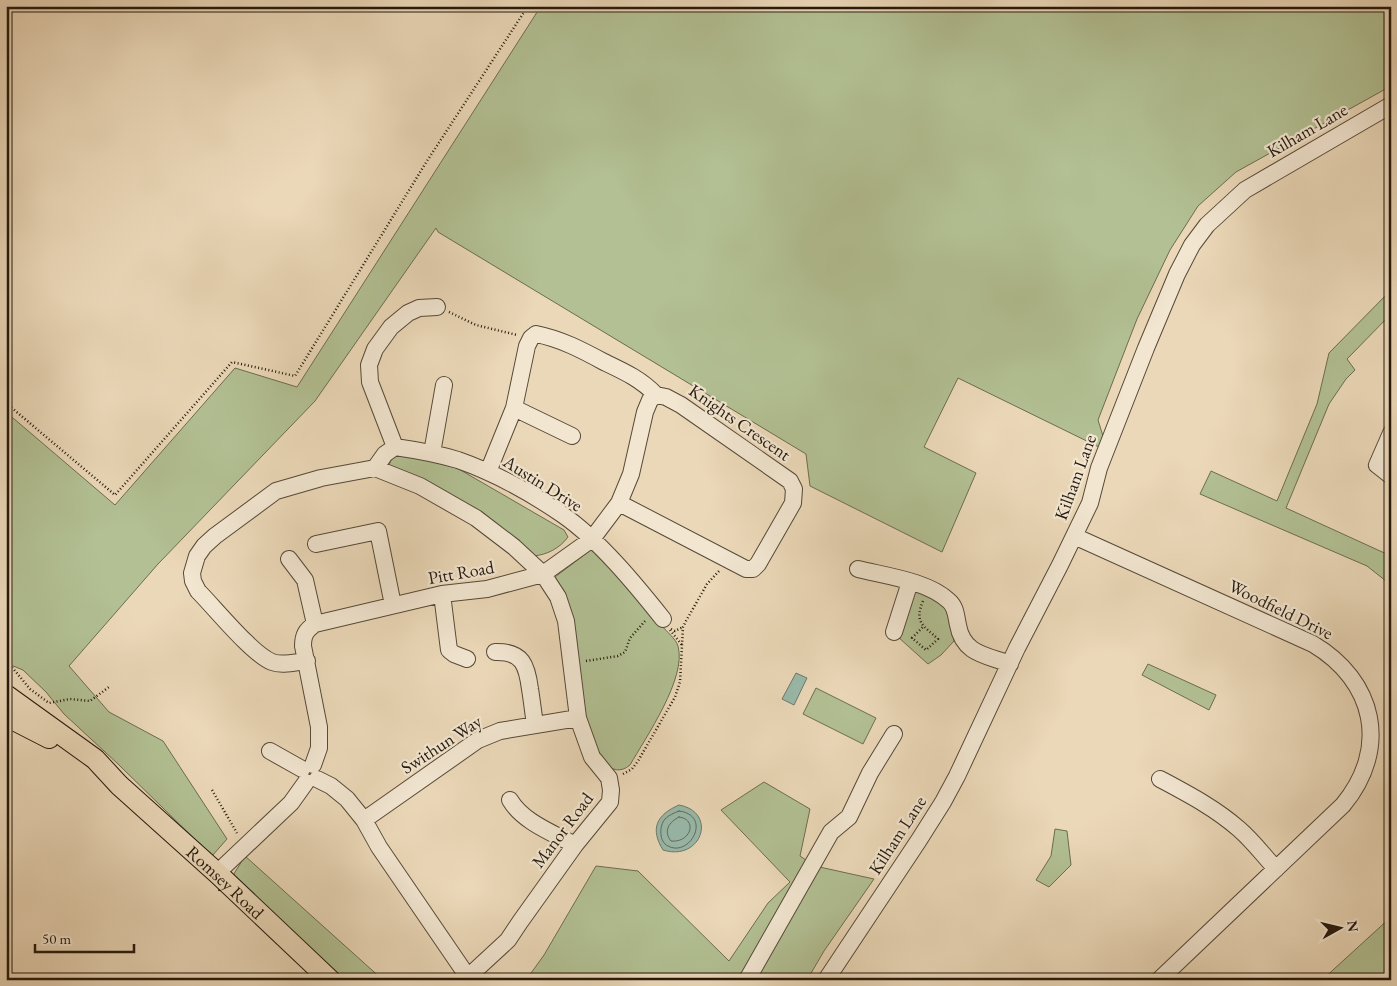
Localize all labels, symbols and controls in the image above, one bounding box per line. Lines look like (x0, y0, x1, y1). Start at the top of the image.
street label: Kilham Lane (1263, 98, 1351, 162)
street label: Knights Crescent (685, 378, 796, 466)
street label: Kilham Lane (1049, 431, 1101, 523)
street label: Austin Drive (498, 449, 587, 516)
street label: Pitt Road (426, 555, 497, 589)
street label: Woodfield Drive (1225, 574, 1337, 644)
street label: Swithun Way (396, 709, 486, 779)
street label: Manor Road (526, 787, 598, 872)
street label: Kilham Lane (863, 791, 931, 879)
street label: Romsey Road (182, 840, 270, 924)
north arrow (1314, 904, 1364, 954)
text: N (1343, 919, 1363, 934)
scale bar (35, 921, 134, 953)
text: 50 m (42, 929, 71, 948)

